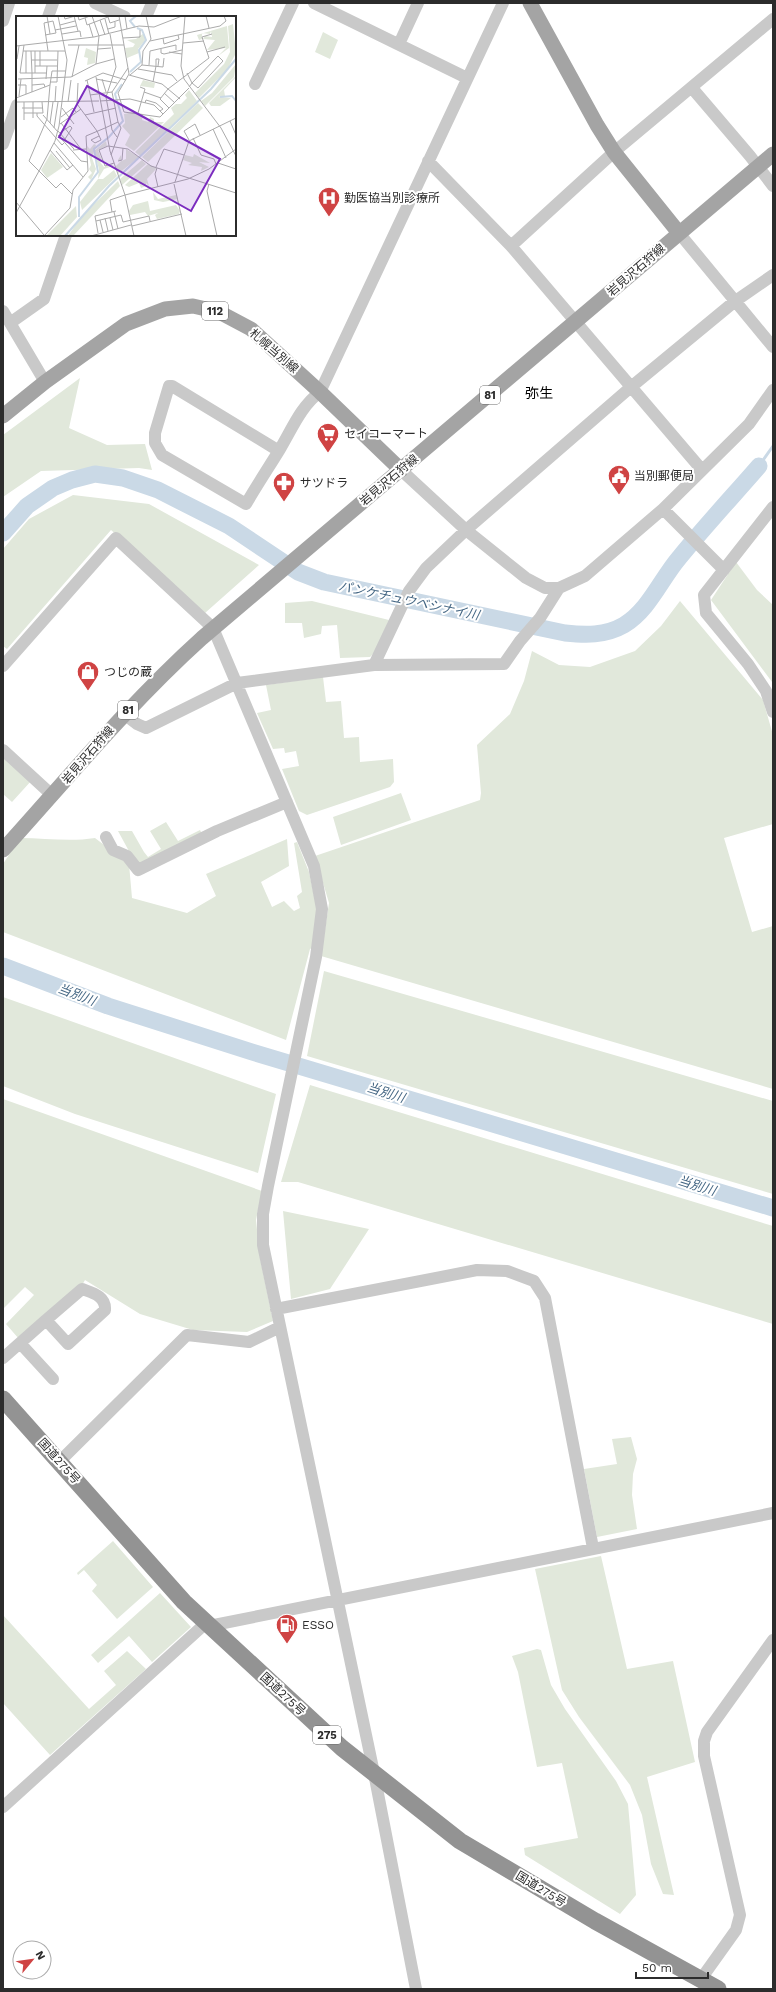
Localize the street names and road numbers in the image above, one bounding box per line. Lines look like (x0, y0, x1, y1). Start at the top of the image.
street label: 岩見沢石狩線 (604, 241, 668, 299)
road number: 112 (202, 302, 228, 320)
street label: 札幌当別線 (247, 326, 301, 376)
road number: 81 (480, 386, 500, 404)
street label: 岩見沢石狩線 (357, 451, 421, 509)
road number: 81 (118, 701, 138, 719)
street label: 岩見沢石狩線 (59, 723, 117, 787)
street label: 国道275号 (35, 1435, 83, 1487)
street label: 国道275号 (258, 1670, 308, 1718)
road number: 275 (313, 1726, 341, 1744)
street label: 国道275号 (513, 1868, 569, 1910)

